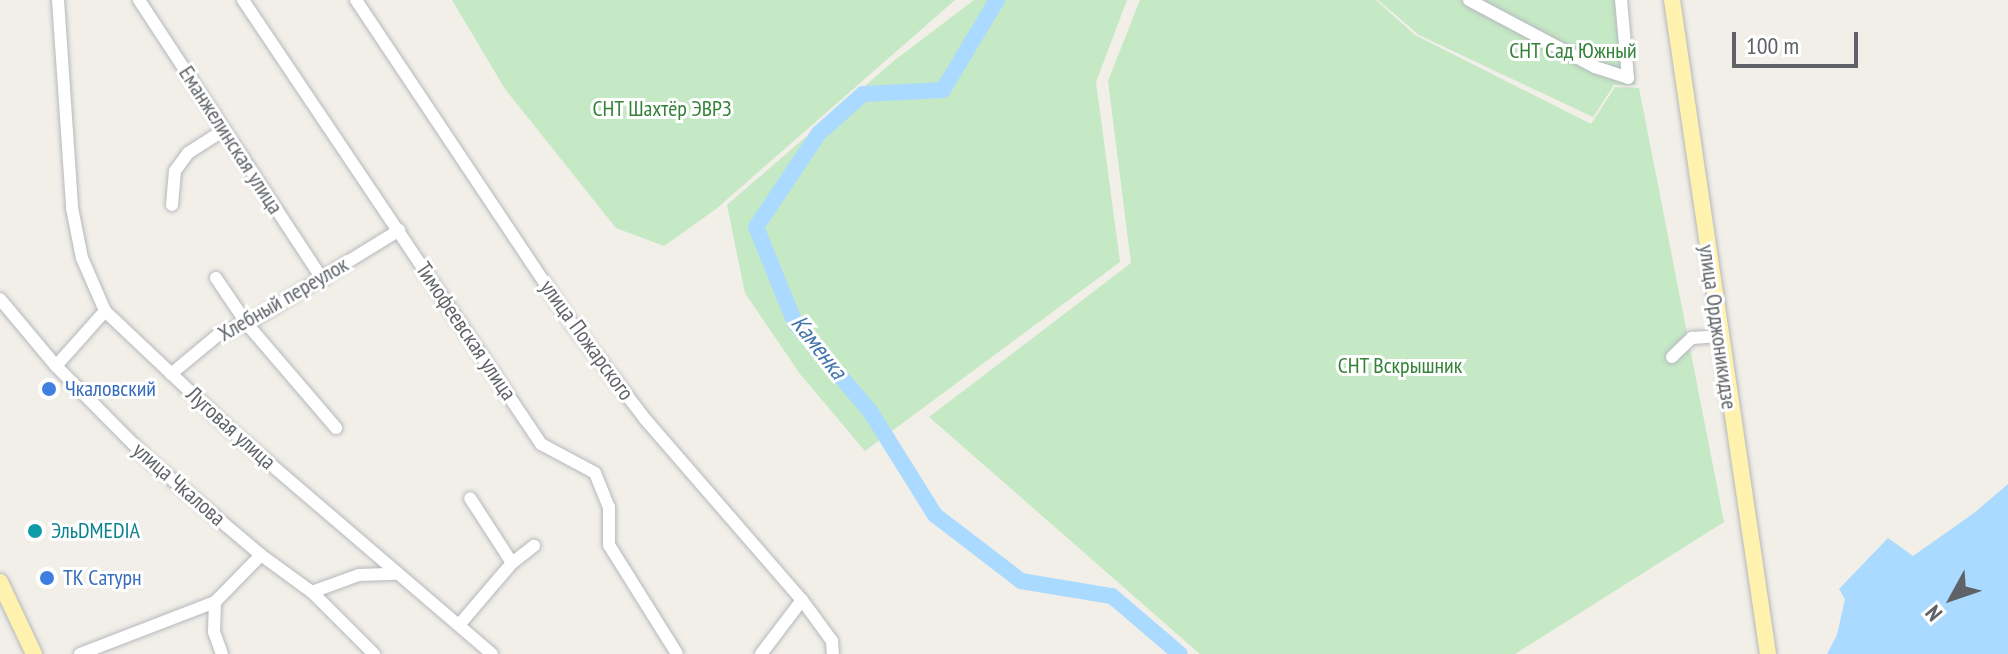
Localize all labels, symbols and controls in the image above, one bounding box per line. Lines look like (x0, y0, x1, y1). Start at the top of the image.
scale bar (1736, 16, 1862, 66)
text: 100 m (1746, 30, 1799, 61)
park label: СНТ Сад Южный (1509, 38, 1637, 64)
street label: Еманжелинская улица (173, 61, 289, 219)
park label: СНТ Шахтёр ЭВРЗ (592, 96, 732, 122)
street label: улица Орджоникидзе (1693, 243, 1743, 411)
street label: Хлебный переулок (213, 251, 353, 347)
street label: Тимофеевская улица (410, 257, 522, 405)
street label: улица Пожарского (534, 275, 640, 405)
water label: Каменка (785, 309, 853, 385)
park label: СНТ Вскрышник (1337, 353, 1463, 379)
place label: Чкаловский (65, 376, 156, 402)
marker: Чкаловский (40, 380, 58, 398)
street label: Луговая улица (181, 381, 281, 475)
street label: улица Чкалова (127, 437, 231, 531)
place label: ЭльDMEDIA (51, 518, 140, 544)
marker: ЭльDMEDIA (26, 522, 44, 540)
north arrow (1912, 558, 1992, 638)
place label: ТК Сатурн (63, 565, 142, 591)
marker: ТК Сатурн (38, 569, 56, 587)
text: N (1919, 600, 1948, 627)

